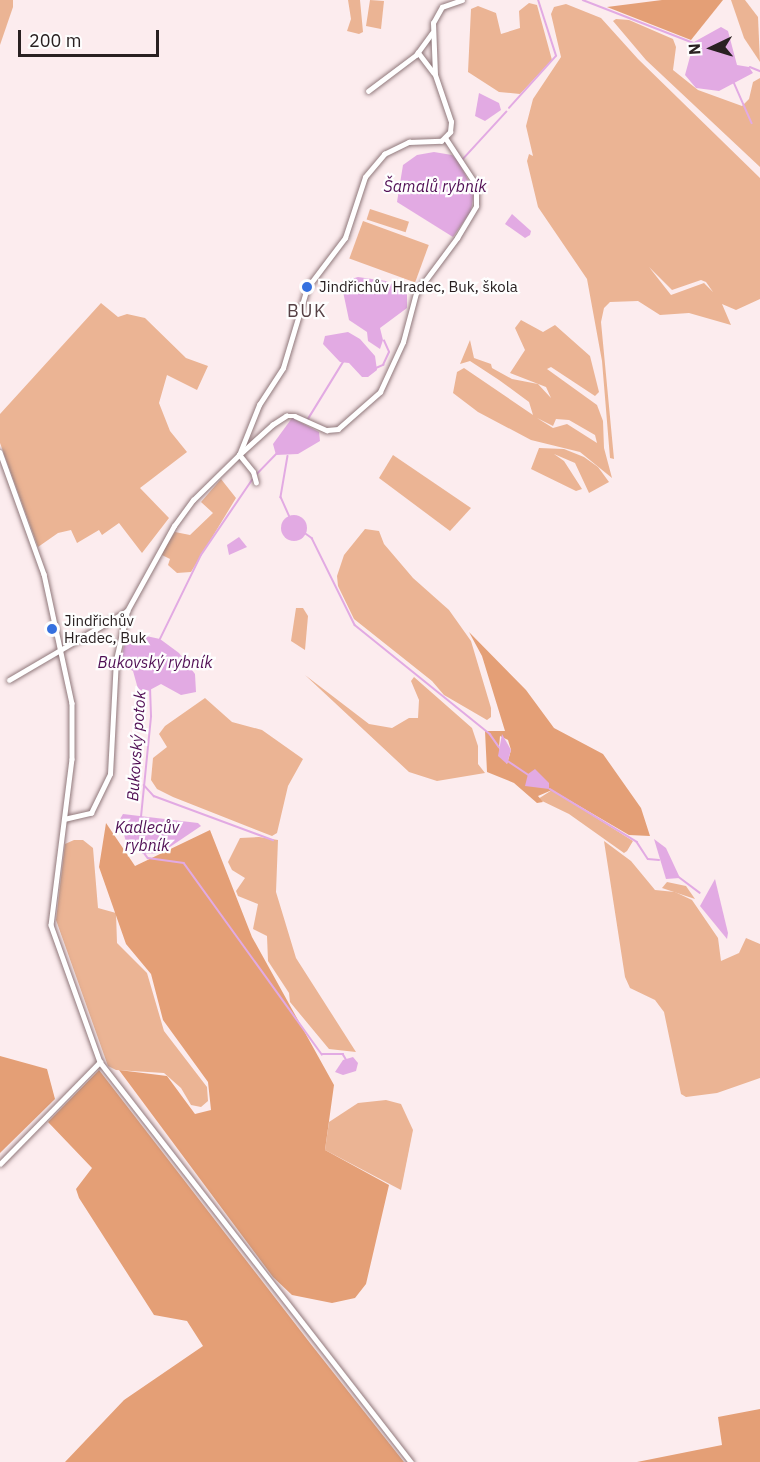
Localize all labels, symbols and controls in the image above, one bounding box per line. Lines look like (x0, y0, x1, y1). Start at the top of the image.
scale bar (21, 18, 162, 56)
north arrow (682, 18, 742, 78)
text: 200 m (29, 29, 81, 52)
text: N (684, 43, 704, 56)
water label: Šamalů rybník (384, 176, 486, 196)
place label: Jindřichův Hradec, Buk, škola (319, 278, 518, 296)
marker: Jindřichův Hradec, Buk, škola (300, 280, 314, 294)
district label: BUK (287, 300, 327, 322)
place label: Jindřichův Hradec, Buk (64, 611, 146, 646)
marker: Jindřichův Hradec, Buk (45, 622, 59, 636)
water label: Bukovský rybník (98, 652, 212, 672)
water label: Bukovský potok (123, 690, 149, 802)
water label: Kadlecův rybník (115, 817, 179, 855)

